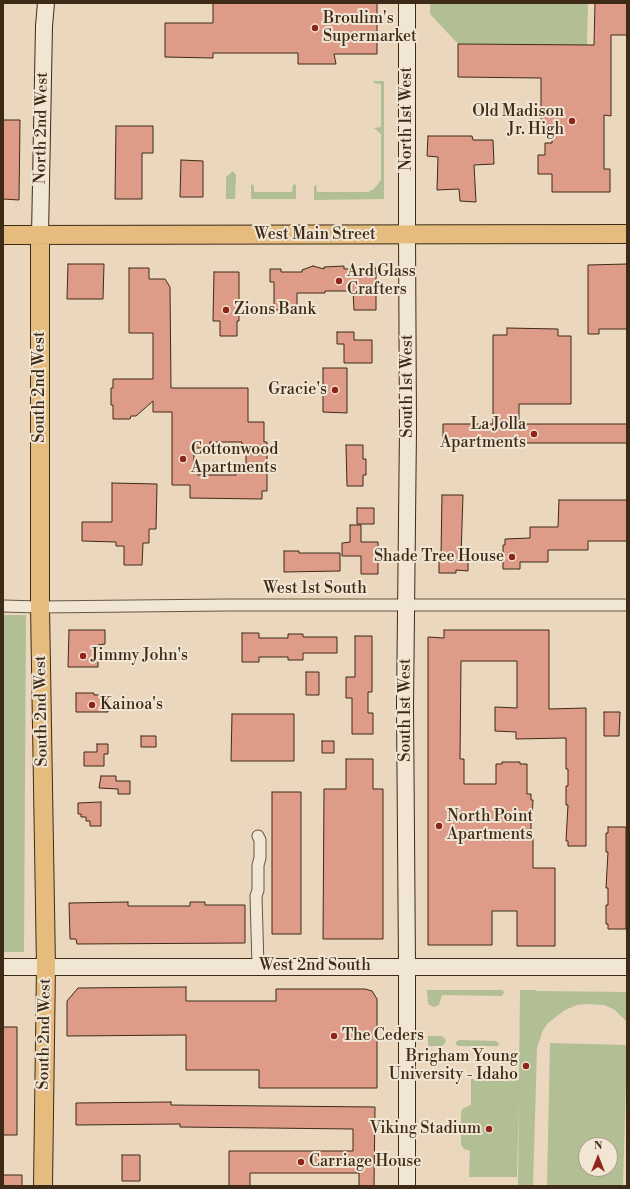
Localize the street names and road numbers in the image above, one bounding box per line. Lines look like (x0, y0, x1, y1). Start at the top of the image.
street label: North 1st West (397, 67, 417, 171)
street label: North 2nd West (31, 72, 53, 184)
street label: West Main Street (254, 225, 376, 245)
street label: South 2nd West (30, 331, 50, 443)
street label: South 1st West (398, 334, 418, 438)
street label: West 1st South (263, 579, 367, 599)
street label: South 2nd West (31, 655, 53, 767)
street label: South 1st West (396, 658, 416, 762)
street label: West 2nd South (259, 956, 371, 976)
street label: South 2nd West (34, 978, 56, 1090)

